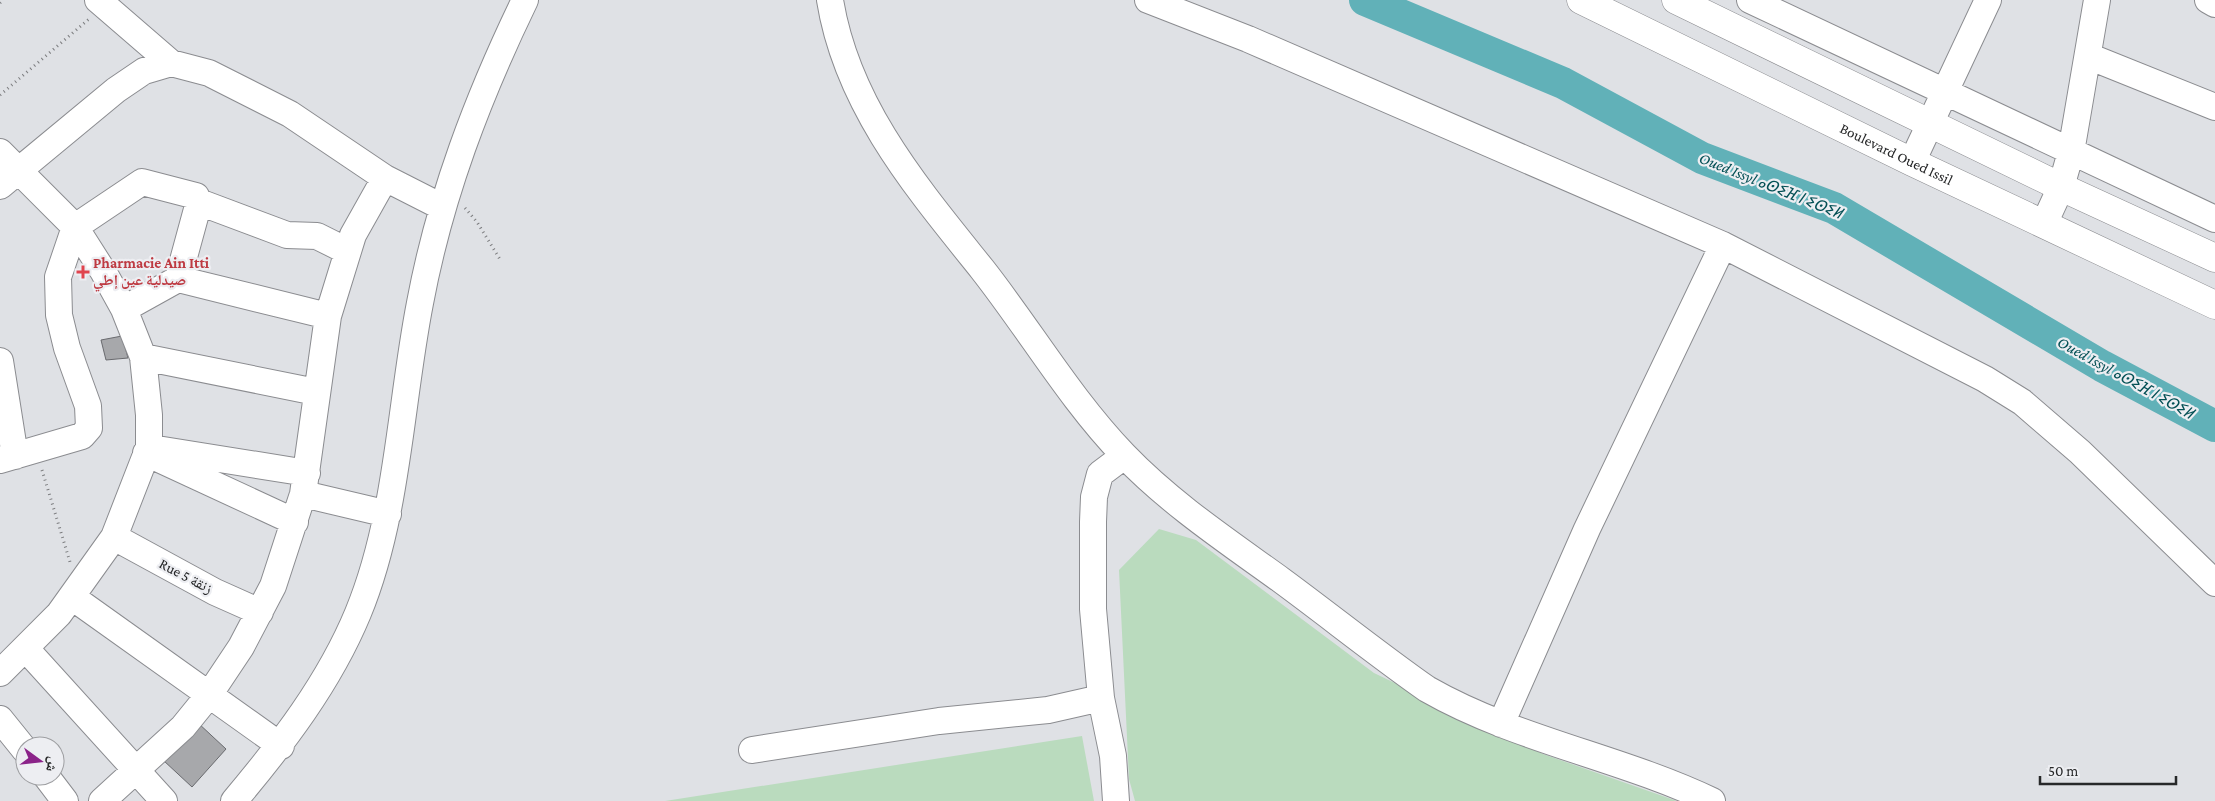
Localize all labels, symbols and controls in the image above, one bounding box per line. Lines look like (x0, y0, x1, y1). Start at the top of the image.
street label: Boulevard Oued Issil (1837, 120, 1955, 188)
water label: Oued Issyl ⴰⵙⵉⴼ ⵏ ⵉⵙⵉⵍ (1696, 149, 1847, 224)
place label: Pharmacie Ain Itti صيدلية عين إطي (93, 255, 210, 292)
marker: Pharmacie Ain Itti صيدلية عين إطي (77, 266, 89, 278)
water label: Oued Issyl ⴰⵙⵉⴼ ⵏ ⵉⵙⵉⵍ (2054, 333, 2198, 424)
street label: Rue 5 زنقة (156, 555, 215, 598)
north arrow (15, 736, 65, 786)
scale bar (2040, 754, 2176, 786)
text: ش (42, 755, 62, 774)
text: 50 m (2048, 763, 2078, 779)

